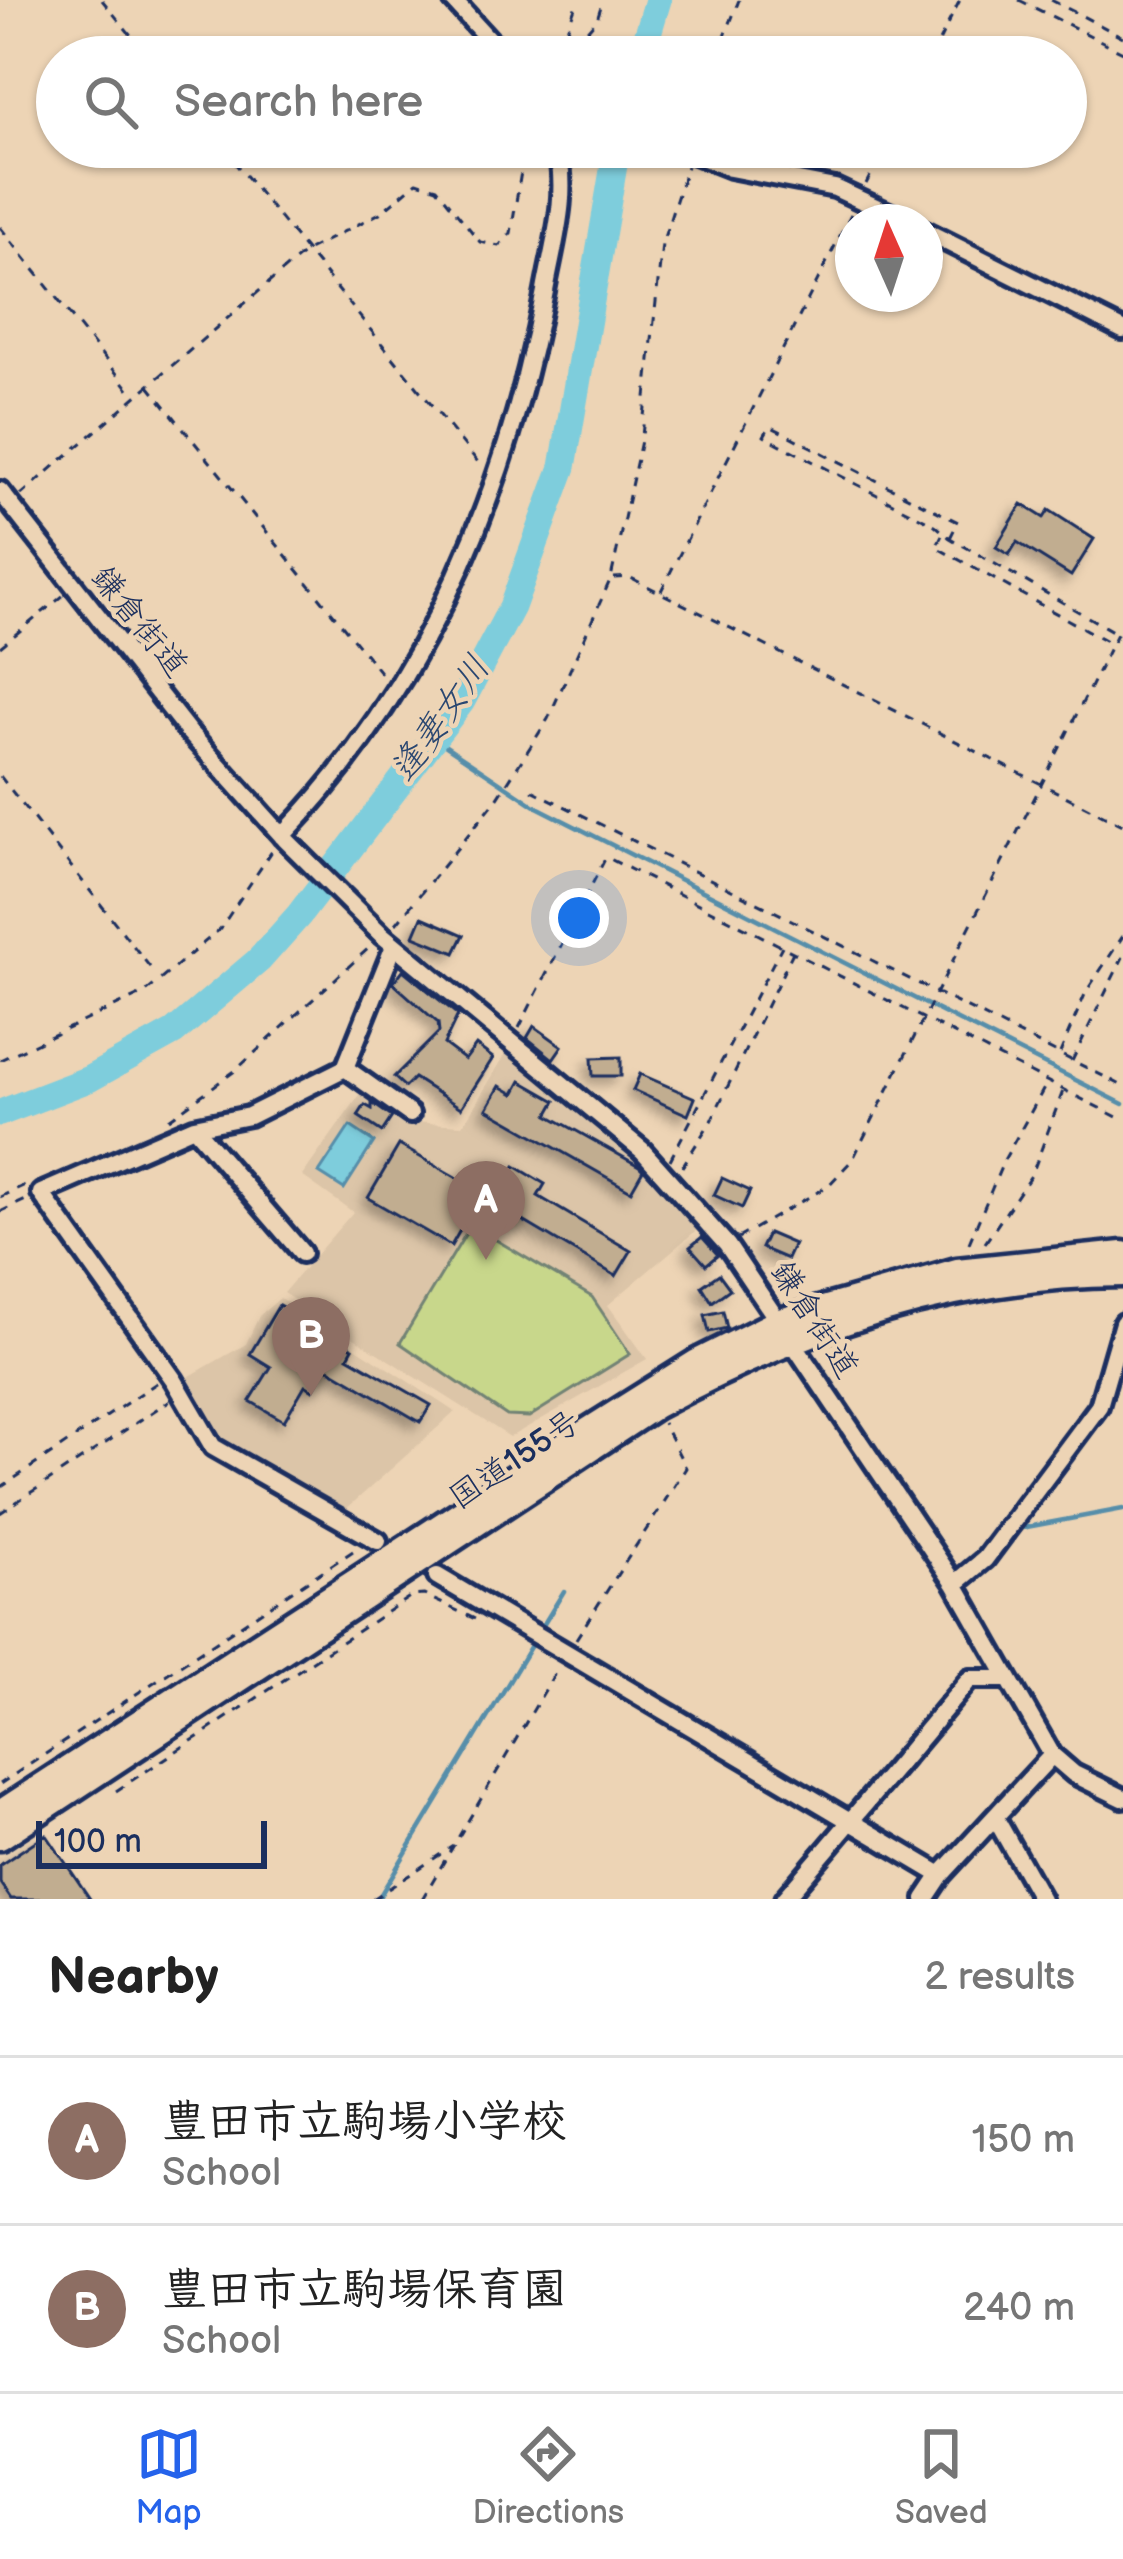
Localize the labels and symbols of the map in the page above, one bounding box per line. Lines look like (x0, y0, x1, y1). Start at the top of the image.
north arrow (835, 204, 943, 312)
street label: 鎌倉街道 (82, 558, 196, 686)
water label: 逢妻女川 (382, 648, 500, 790)
your location (549, 888, 609, 948)
pin: A (447, 1161, 525, 1260)
street label: 鎌倉街道 (761, 1254, 867, 1386)
pin: B (272, 1297, 350, 1396)
street label: 国道155号 (442, 1402, 588, 1518)
scale bar (36, 1815, 267, 1868)

